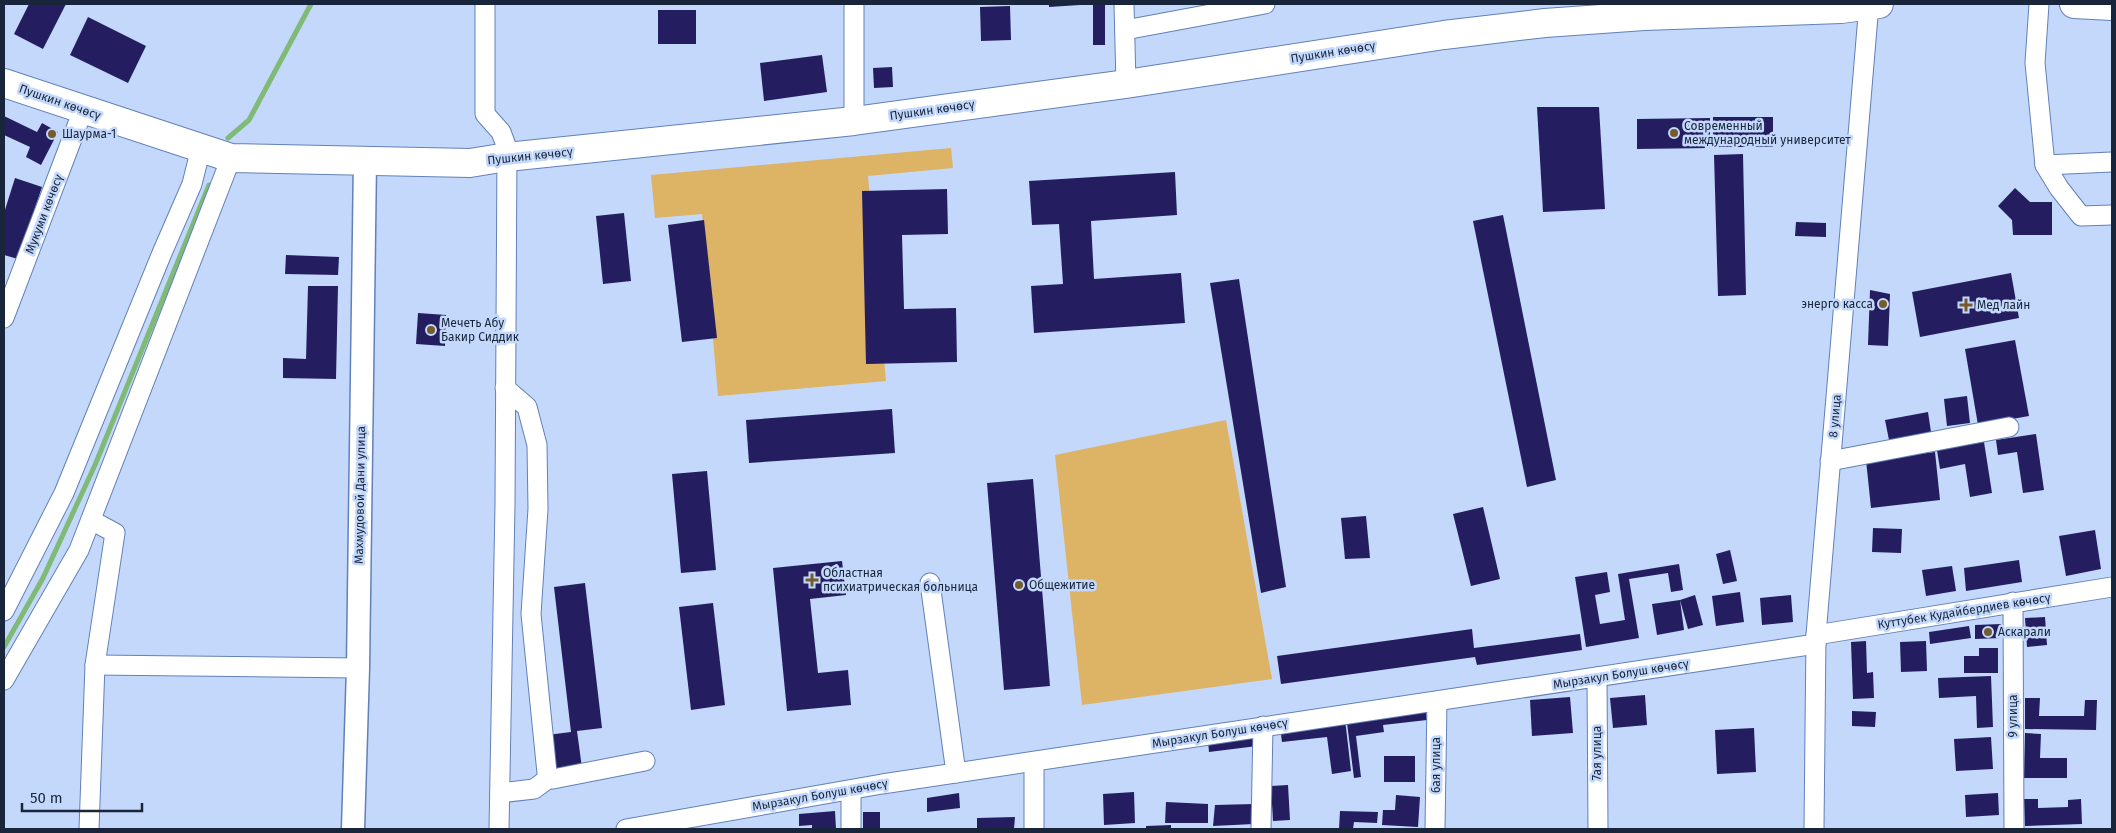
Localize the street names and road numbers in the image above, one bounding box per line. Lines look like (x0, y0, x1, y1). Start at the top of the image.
street label: Пушкин көчөсү (1290, 38, 1376, 66)
street label: Пушкин көчөсү (17, 81, 103, 123)
street label: Пушкин көчөсү (889, 97, 975, 123)
street label: Пушкин көчөсү (487, 145, 573, 167)
street label: Мукуми көчөсү (22, 172, 66, 256)
street label: 8 улица (1826, 394, 1844, 438)
street label: Махмудовой Дани улица (352, 426, 368, 564)
street label: Куттубек Кудайбердиев көчөсү (1876, 590, 2052, 632)
street label: Мырзакул Болуш көчөсү (1552, 656, 1690, 692)
street label: 9 улица (2006, 695, 2020, 737)
street label: Мырзакул Болуш көчөсү (1151, 715, 1289, 751)
street label: 7ая улица (1590, 726, 1604, 780)
street label: 6ая улица (1429, 737, 1443, 793)
street label: Мырзакул Болуш көчөсү (751, 776, 889, 814)

